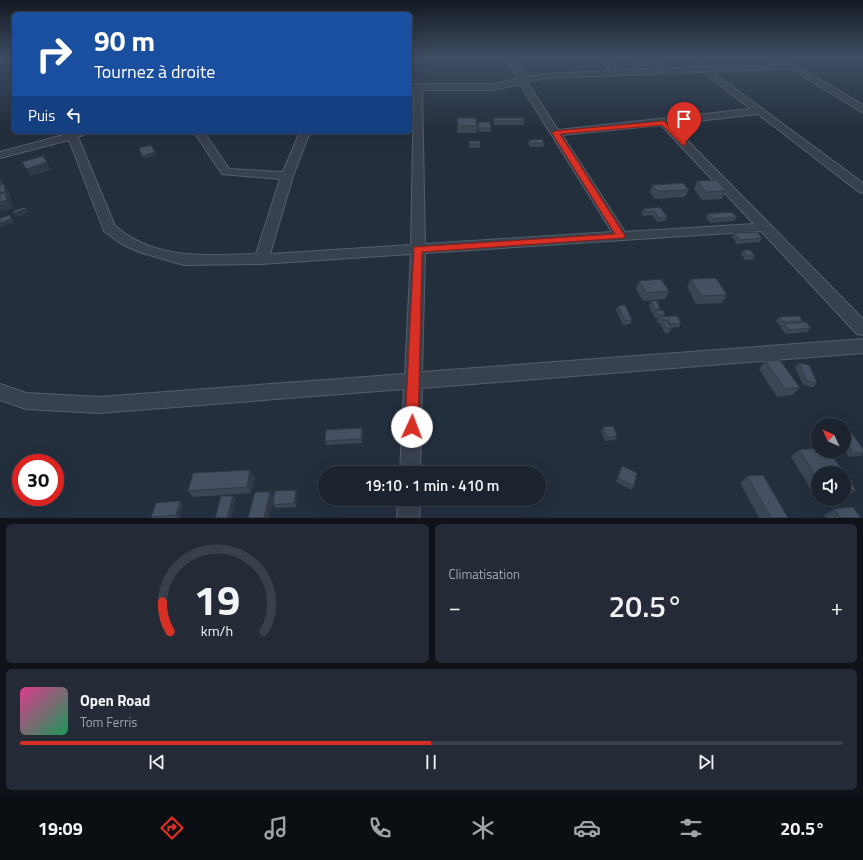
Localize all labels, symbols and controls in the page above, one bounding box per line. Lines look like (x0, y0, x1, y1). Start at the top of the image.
text: 90 m (94, 19, 155, 62)
icon: right (28, 28, 80, 80)
text: Tournez à droite (94, 58, 215, 85)
pin (667, 102, 701, 143)
text: Puis (28, 104, 55, 127)
icon: left (63, 104, 85, 126)
icon: arrive (673, 108, 695, 130)
position arrow (391, 406, 433, 448)
north arrow (811, 418, 851, 458)
map controls (811, 418, 851, 506)
speed limit sign: 30 (12, 454, 64, 506)
button: sound (811, 466, 851, 506)
text: 19:10 · 1 min · 410 m (365, 474, 499, 497)
text: Climatisation (449, 564, 520, 584)
text: 19 (194, 567, 241, 630)
text: 20.5° (609, 583, 683, 629)
text: − (449, 590, 461, 624)
text: + (831, 590, 843, 624)
text: km/h (201, 619, 233, 641)
text: Open Road (80, 689, 150, 712)
text: Tom Ferris (80, 712, 137, 732)
icon: previous (146, 751, 168, 773)
icon: pause (420, 751, 442, 773)
icon: next (695, 751, 717, 773)
icon: directions (158, 814, 186, 842)
icon: music (262, 814, 290, 842)
icon: phone (366, 814, 394, 842)
icon: climate (469, 814, 497, 842)
icon: car (573, 814, 601, 842)
icon: filters (677, 814, 705, 842)
text: 19:09 (38, 815, 83, 842)
text: 20.5° (780, 815, 825, 842)

